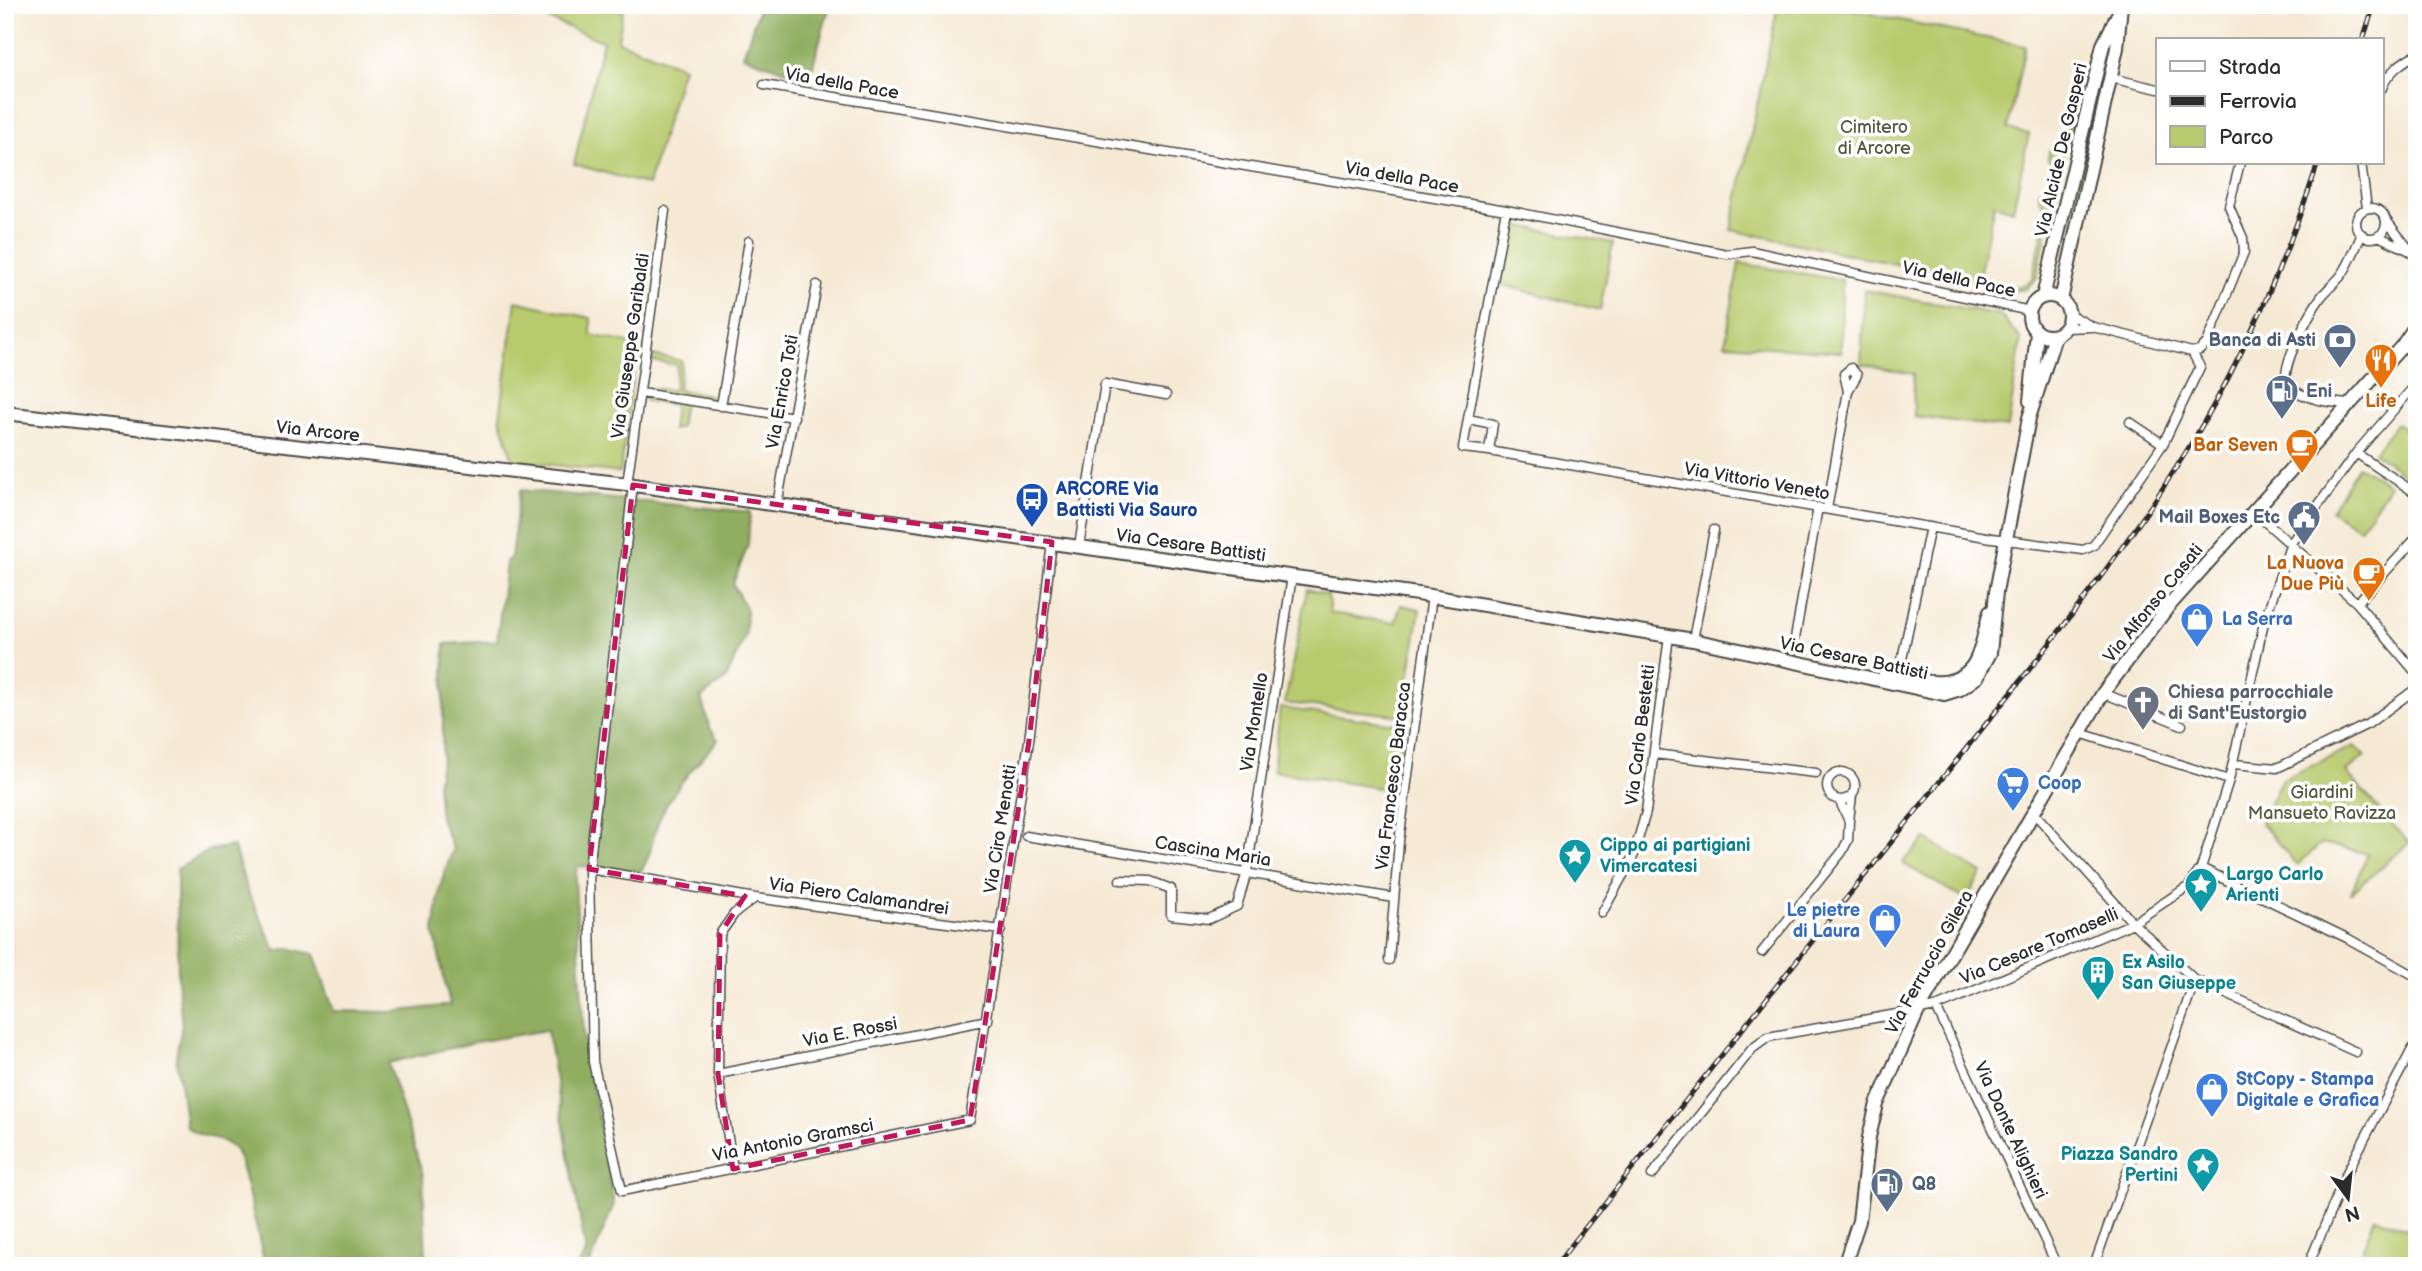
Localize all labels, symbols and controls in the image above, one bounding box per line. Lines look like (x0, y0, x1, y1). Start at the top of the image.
legend (2156, 38, 2384, 164)
text: Strada (2219, 55, 2281, 80)
street label: Via Alcide De Gasperi (2031, 61, 2092, 239)
street label: Via della Pace (783, 63, 901, 104)
text: Ferrovia (2219, 89, 2297, 114)
park label: Cimitero di Arcore (1837, 117, 1911, 159)
text: Parco (2219, 125, 2274, 150)
street label: Via della Pace (1343, 157, 1461, 198)
street label: Via Giuseppe Garibaldi (607, 252, 654, 440)
street label: Via della Pace (1900, 257, 2018, 302)
bank icon: Banca di Asti (2321, 321, 2359, 370)
place label: Banca di Asti (2208, 330, 2316, 351)
street label: Via Enrico Toti (762, 333, 803, 451)
restaurant icon: Life (2362, 341, 2400, 390)
fuel station icon: Eni (2263, 372, 2301, 421)
place label: Eni (2306, 381, 2332, 402)
place label: Life (2365, 391, 2397, 412)
street label: Via Arcore (275, 417, 361, 446)
cafe icon: Bar Seven (2283, 426, 2321, 475)
place label: Bar Seven (2193, 435, 2278, 456)
street label: Via Vittorio Veneto (1682, 458, 1831, 505)
place label: ARCORE Via Battisti Via Sauro (1055, 479, 1198, 521)
bus stop icon: ARCORE Via Battisti Via Sauro (1013, 480, 1051, 529)
public building icon: Mail Boxes Etc (2285, 498, 2323, 547)
place label: Mail Boxes Etc (2159, 507, 2280, 528)
street label: Via Cesare Battisti (1115, 525, 1267, 566)
street label: Via Alfonso Casati (2099, 540, 2208, 667)
place label: La Nuova Due Più (2267, 553, 2344, 595)
cafe icon: La Nuova Due Più (2350, 554, 2388, 603)
shop icon: La Serra (2178, 600, 2216, 649)
place label: La Serra (2222, 609, 2293, 630)
street label: Via Cesare Battisti (1778, 633, 1930, 684)
street label: Via Carlo Bestetti (1621, 663, 1660, 807)
street label: Via Montello (1236, 671, 1273, 773)
street label: Via Francesco Baracca (1372, 681, 1415, 871)
place label: Chiesa parrocchiale di Sant'Eustorgio (2168, 682, 2333, 724)
church icon: Chiesa parrocchiale di Sant'Eustorgio (2124, 683, 2162, 732)
street label: Via Ciro Menotti (980, 763, 1021, 895)
supermarket icon: Coop (1994, 764, 2032, 813)
place label: Coop (2038, 773, 2082, 794)
park label: Giardini Mansueto Ravizza (2248, 782, 2396, 824)
street label: Cascina Maria (1153, 832, 1273, 871)
place label: Cippo ai partigiani Vimercatesi (1600, 835, 1751, 877)
place icon: Cippo ai partigiani Vimercatesi (1556, 836, 1594, 885)
place label: Largo Carlo Arienti (2225, 864, 2324, 906)
place icon: Largo Carlo Arienti (2182, 865, 2220, 914)
street label: Via Piero Calamandrei (768, 873, 950, 920)
street label: Via Ferruccio Gilera (1881, 887, 1978, 1038)
place label: Le pietre di Laura (1787, 900, 1860, 942)
shop icon: Le pietre di Laura (1866, 901, 1904, 950)
street label: Via Cesare Tomaselli (1957, 904, 2122, 989)
place label: Ex Asilo San Giuseppe (2122, 952, 2236, 994)
building icon: Ex Asilo San Giuseppe (2079, 953, 2117, 1002)
street label: Via E. Rossi (801, 1013, 899, 1052)
street label: Via Dante Alighieri (1969, 1058, 2052, 1202)
place label: StCopy - Stampa Digitale e Grafica (2236, 1069, 2379, 1111)
shop icon: StCopy - Stampa Digitale e Grafica (2193, 1070, 2231, 1119)
street label: Via Antonio Gramsci (711, 1115, 875, 1166)
place label: Piazza Sandro Pertini (2061, 1144, 2178, 1186)
place icon: Piazza Sandro Pertini (2184, 1145, 2222, 1194)
north arrow (2314, 1162, 2384, 1232)
fuel station icon: Q8 (1868, 1165, 1906, 1214)
place label: Q8 (1912, 1174, 1937, 1195)
text: N (2342, 1200, 2362, 1226)

